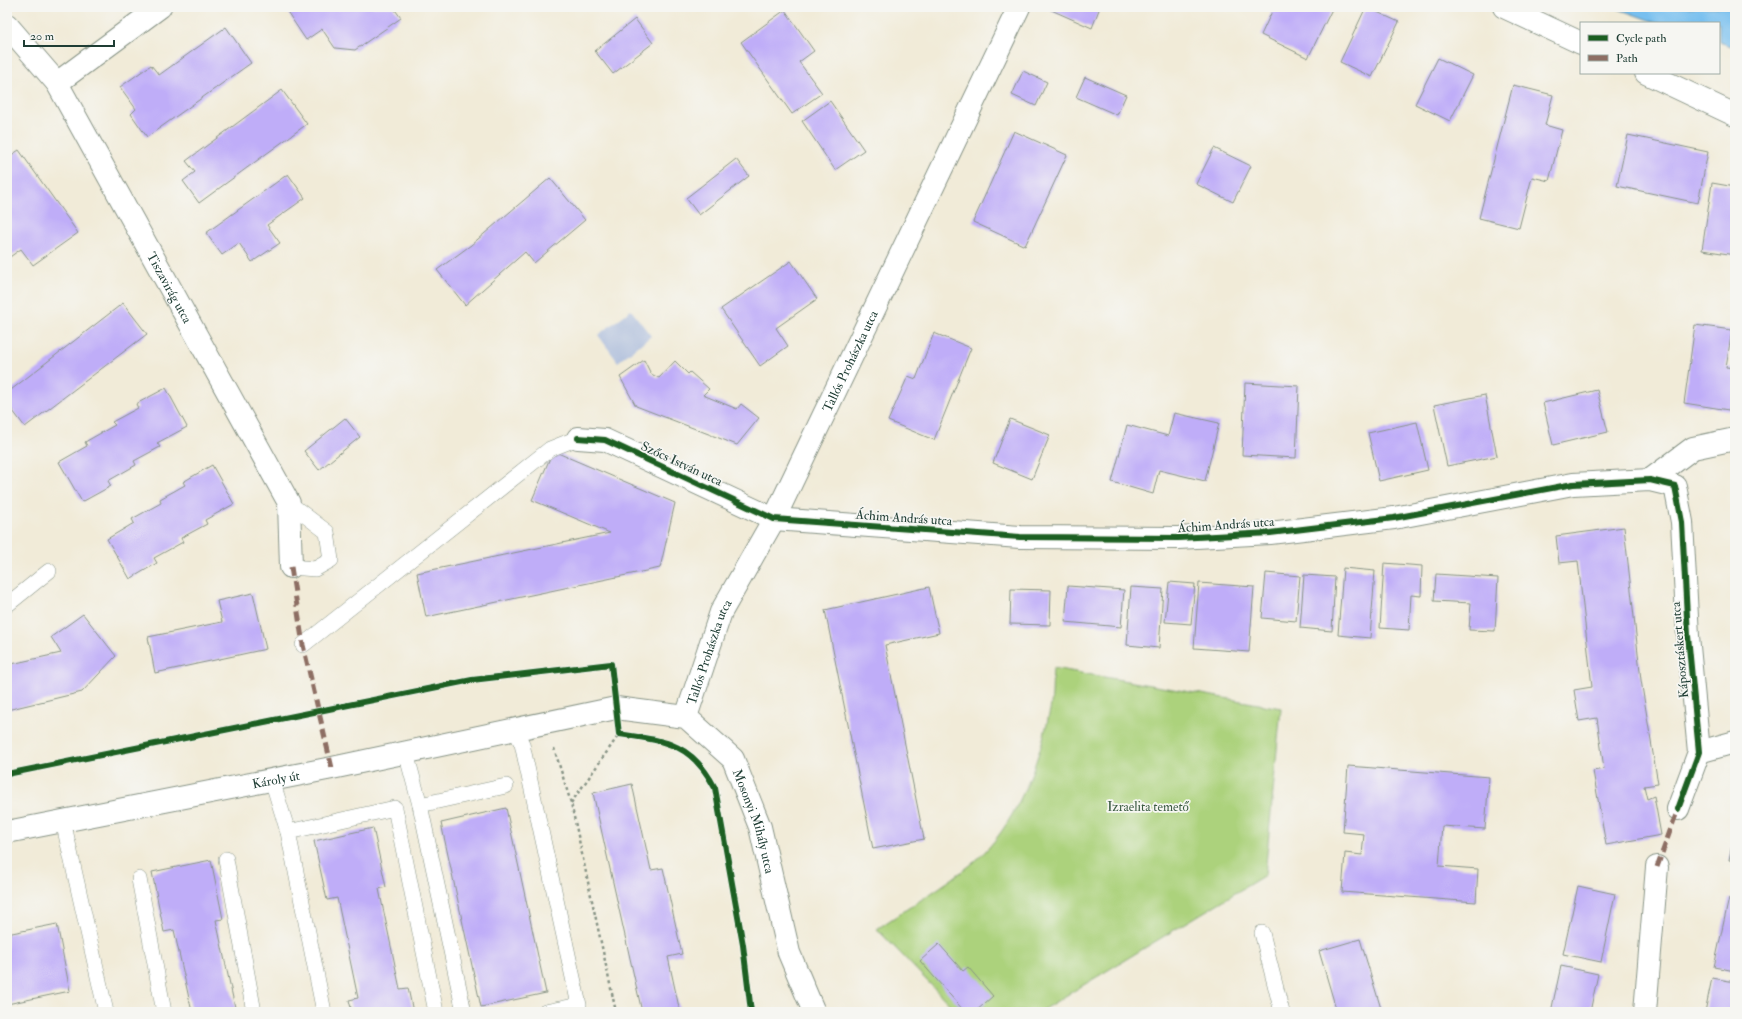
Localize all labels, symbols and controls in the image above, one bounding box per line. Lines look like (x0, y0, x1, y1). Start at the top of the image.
scale bar (24, 22, 114, 48)
legend (1580, 22, 1720, 74)
text: 20 m (30, 29, 55, 44)
text: Cycle path (1616, 31, 1667, 46)
text: Path (1616, 51, 1639, 66)
street label: Tiszavirág utca (143, 249, 195, 327)
street label: Tallós Prohászka utca (819, 307, 882, 415)
street label: Szőcs István utca (638, 438, 725, 490)
street label: Áchim András utca (854, 506, 953, 529)
street label: Áchim András utca (1176, 513, 1276, 536)
street label: Tallós Prohászka utca (684, 596, 736, 707)
street label: Káposztáskert utca (1668, 600, 1693, 699)
street label: Mosonyi Mihály utca (729, 767, 778, 876)
street label: Károly út (251, 768, 301, 793)
park label: Izraelita temető (1107, 799, 1190, 815)

